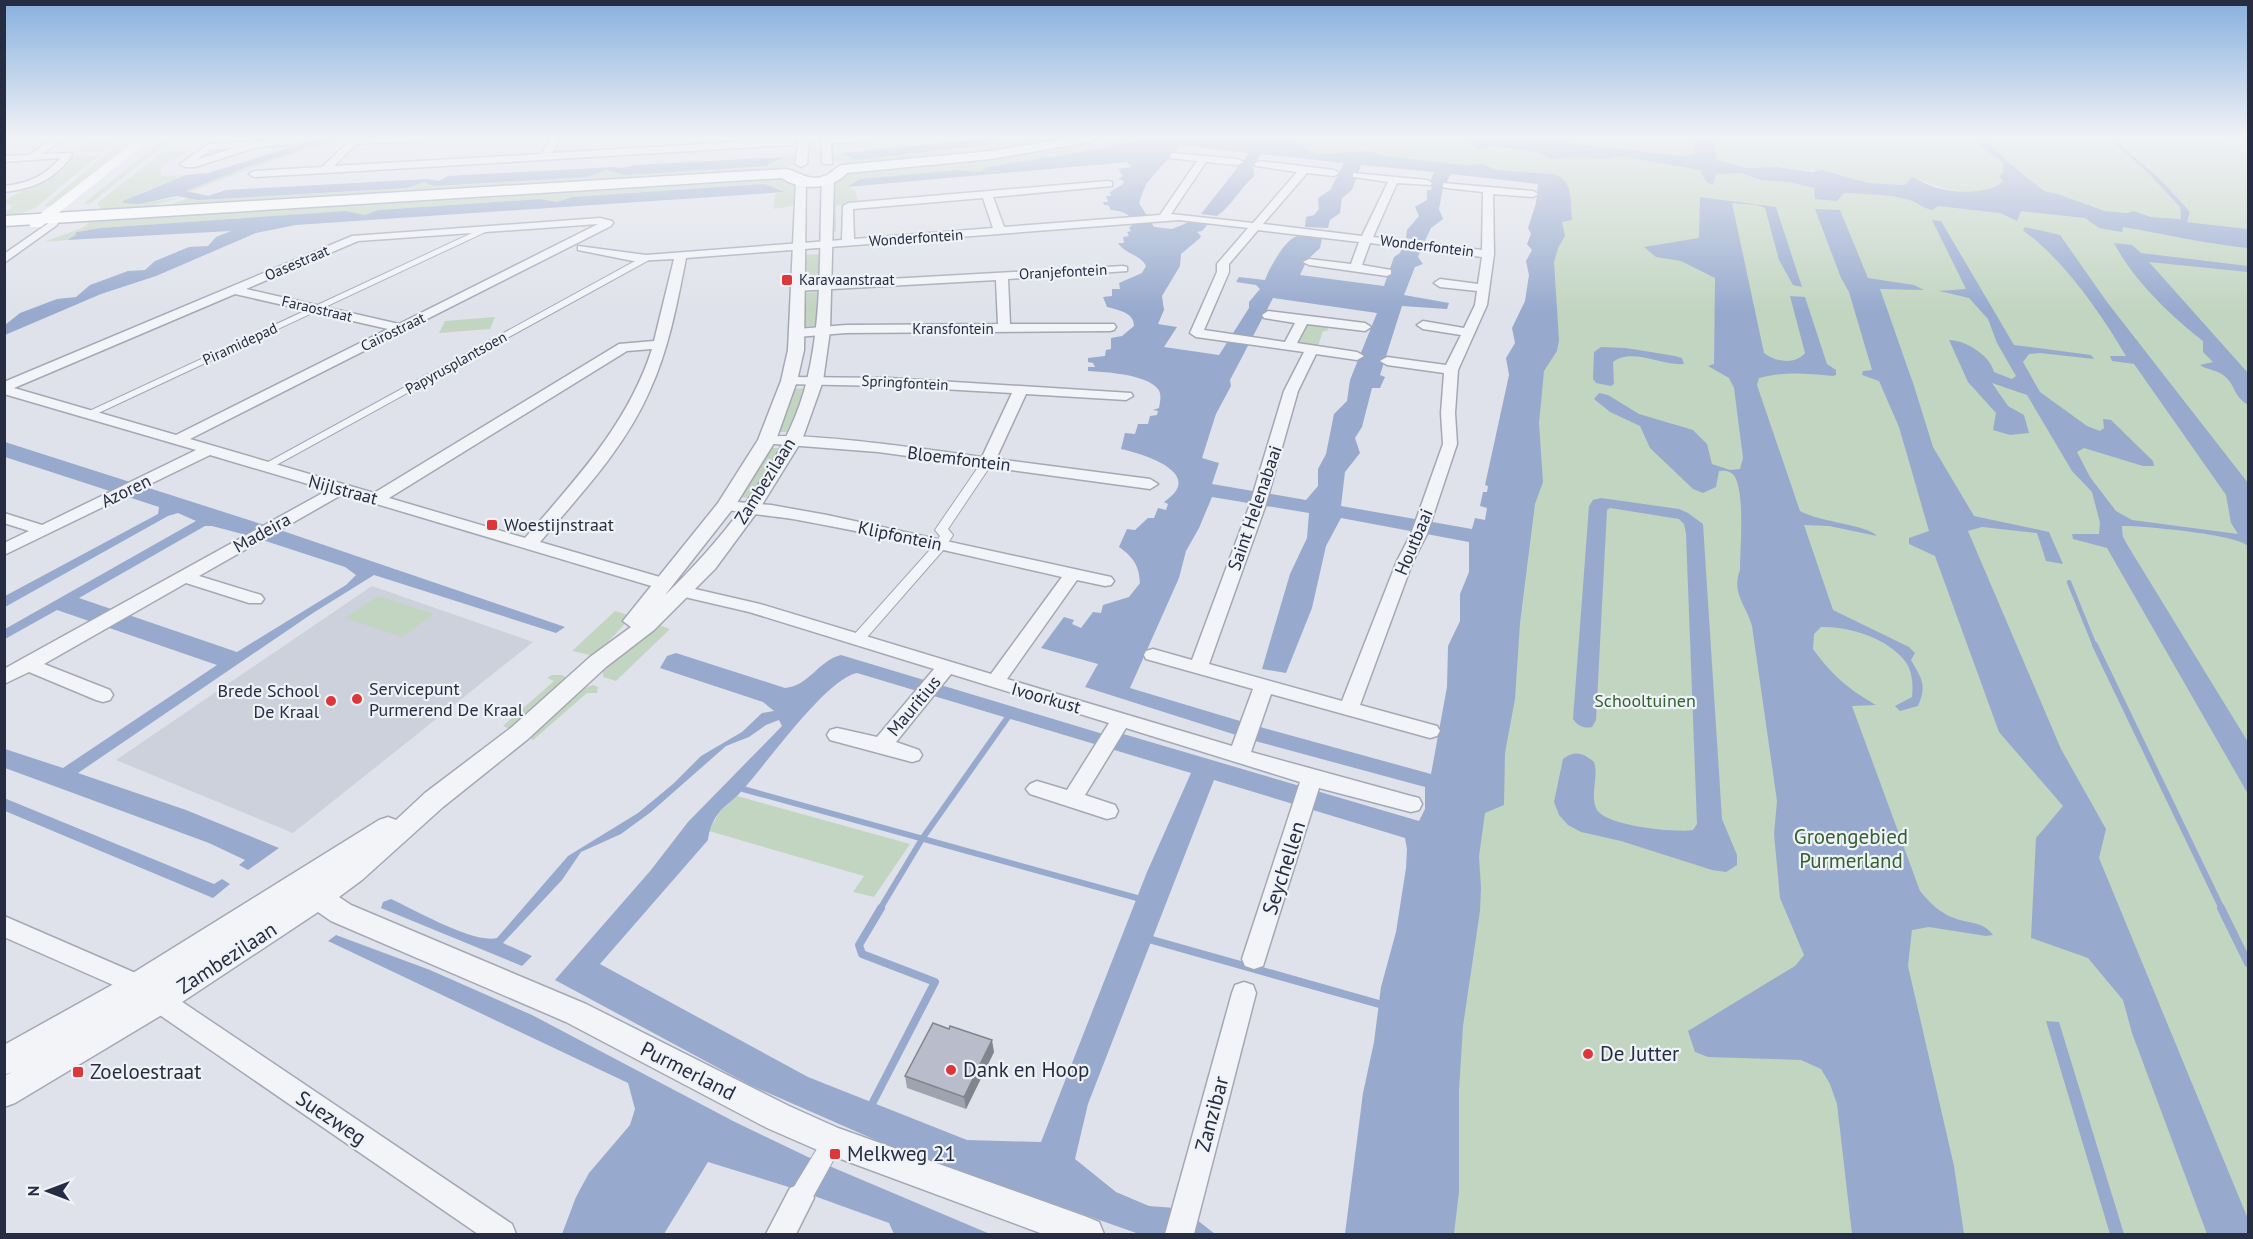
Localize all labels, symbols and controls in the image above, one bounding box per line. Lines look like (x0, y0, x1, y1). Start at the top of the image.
street label: Wonderfontein (868, 225, 964, 250)
street label: Wonderfontein (1379, 230, 1475, 261)
street label: Oasestraat (262, 240, 332, 285)
street label: Oranjefontein (1018, 260, 1108, 283)
place label: Karavaanstraat (799, 270, 895, 289)
marker: Karavaanstraat (780, 273, 794, 287)
street label: Faraostraat (280, 291, 354, 326)
street label: Cairostraat (357, 308, 428, 355)
street label: Piramidepad (199, 318, 280, 369)
street label: Kransfontein (912, 319, 994, 338)
street label: Papyrusplantsoen (402, 327, 510, 398)
street label: Springfontein (861, 371, 949, 394)
street label: Zambezilaan (729, 433, 800, 528)
street label: Bloemfontein (906, 441, 1012, 476)
street label: Saint Helenabaai (1222, 442, 1287, 573)
street label: Azoren (97, 469, 154, 512)
street label: Nijlstraat (306, 469, 380, 510)
street label: Houtbaai (1389, 505, 1438, 578)
street label: Madeira (229, 508, 294, 558)
place label: Woestijnstraat (504, 513, 614, 536)
street label: Klipfontein (856, 515, 944, 556)
marker: Woestijnstraat (485, 518, 499, 532)
street label: Mauritius (882, 671, 946, 741)
place label: Servicepunt Purmerend De Kraal (369, 677, 524, 721)
street label: Ivoorkust (1009, 677, 1084, 718)
place label: Brede School De Kraal (218, 679, 320, 723)
park label: Schooltuinen (1594, 689, 1696, 712)
marker: Servicepunt Purmerend De Kraal (350, 692, 364, 706)
marker: Brede School De Kraal (324, 694, 338, 708)
street label: Seychellen (1256, 818, 1311, 918)
park label: Groengebied Purmerland (1794, 823, 1908, 874)
street label: Zambezilaan (172, 915, 282, 1000)
street label: Purmerland (636, 1035, 741, 1106)
place label: De Jutter (1600, 1040, 1679, 1067)
marker: De Jutter (1581, 1047, 1595, 1061)
place label: Dank en Hoop (963, 1056, 1089, 1083)
place label: Zoeloestraat (90, 1058, 201, 1085)
marker: Dank en Hoop (944, 1063, 958, 1077)
marker: Zoeloestraat (71, 1065, 85, 1079)
street label: Zanzibar (1189, 1073, 1234, 1154)
street label: Suezweg (291, 1084, 372, 1151)
place label: Melkweg 21 (847, 1140, 956, 1167)
marker: Melkweg 21 (828, 1147, 842, 1161)
north arrow (18, 1161, 78, 1221)
text: N (23, 1186, 43, 1196)

